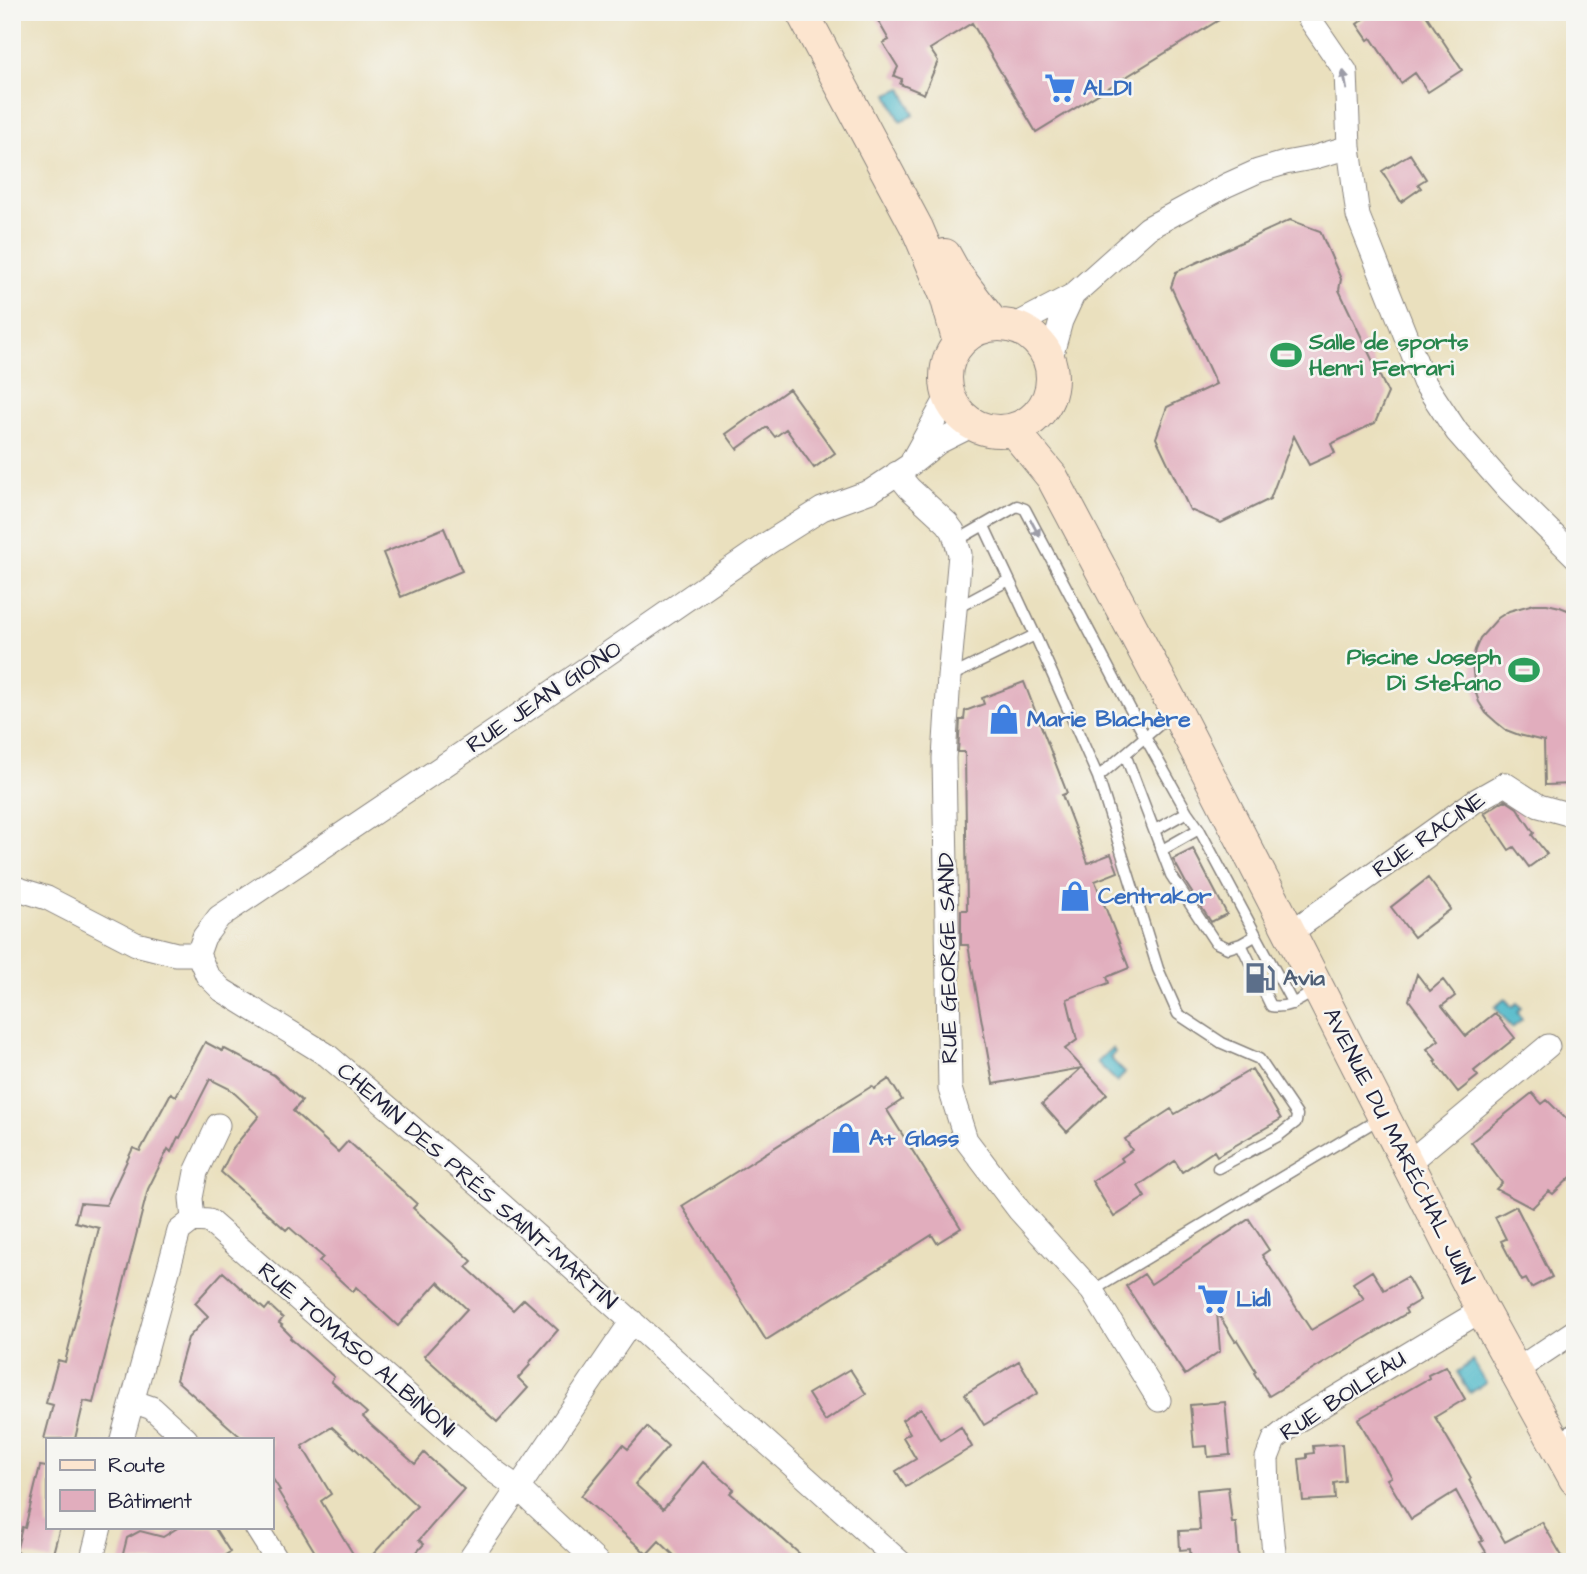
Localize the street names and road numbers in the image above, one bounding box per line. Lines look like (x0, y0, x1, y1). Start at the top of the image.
street label: RUE JEAN GIONO (460, 633, 628, 761)
street label: RUE RACINE (1366, 784, 1492, 886)
street label: RUE GEORGE SAND (930, 852, 966, 1064)
street label: AVENUE DU MARÉCHAL JUIN (1315, 1002, 1483, 1290)
street label: CHEMIN DES PRÉS SAINT-MARTIN (330, 1055, 624, 1317)
street label: RUE TOMASO ALBINONI (251, 1255, 463, 1445)
street label: RUE BOILEAU (1274, 1343, 1412, 1449)

